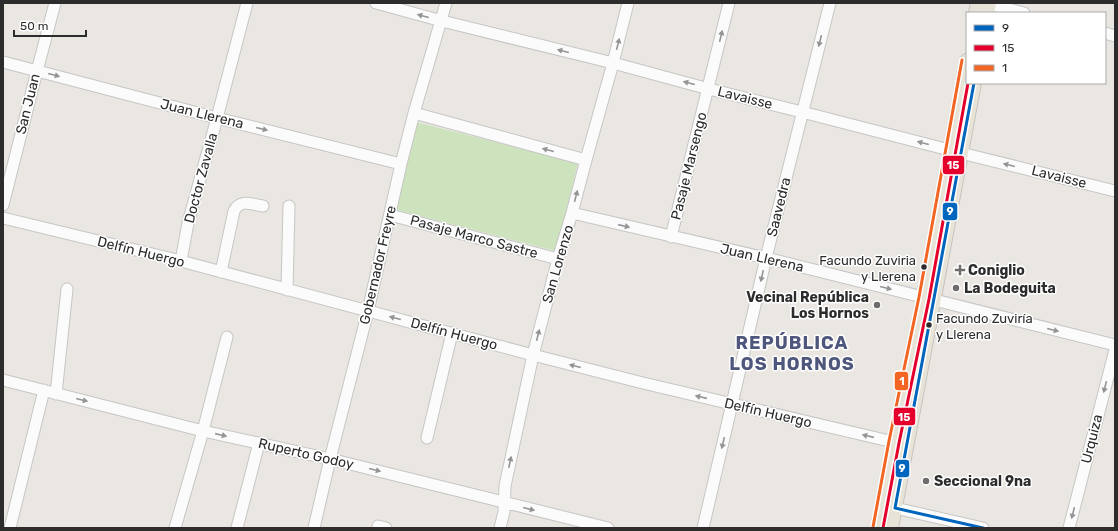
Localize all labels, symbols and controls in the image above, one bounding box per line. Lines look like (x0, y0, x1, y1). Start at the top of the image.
scale bar (14, 12, 86, 38)
legend (966, 12, 1106, 84)
one-way arrow (417, 13, 429, 19)
text: 50 m (20, 19, 48, 33)
text: 9 (1002, 21, 1009, 35)
one-way arrow (719, 30, 725, 42)
one-way arrow (817, 35, 823, 47)
one-way arrow (615, 38, 621, 50)
text: 15 (1002, 41, 1014, 55)
one-way arrow (557, 47, 569, 53)
text: 1 (1002, 61, 1007, 75)
street label: San Juan (12, 72, 44, 136)
one-way arrow (48, 73, 61, 79)
one-way arrow (683, 80, 695, 86)
street label: Lavaisse (716, 83, 774, 113)
street label: Juan Llerena (159, 95, 245, 133)
street label: Pasaje Marsengo (667, 110, 711, 222)
one-way arrow (256, 126, 268, 132)
street label: Doctor Zavalla (181, 131, 221, 225)
one-way arrow (917, 140, 929, 146)
one-way arrow (542, 147, 554, 153)
line badge: 15 (942, 155, 965, 175)
text: 15 (947, 159, 959, 172)
one-way arrow (1003, 162, 1015, 168)
street label: Lavaisse (1030, 162, 1088, 192)
street label: Saavedra (763, 176, 795, 238)
one-way arrow (574, 190, 580, 203)
line badge: 9 (942, 202, 958, 221)
street label: Gobernador Freyre (356, 204, 400, 326)
text: 9 (946, 205, 954, 218)
street label: Pasaje Marco Sastre (408, 212, 540, 262)
street label: San Lorenzo (539, 223, 577, 305)
one-way arrow (618, 223, 630, 229)
street label: Delfín Huergo (96, 233, 186, 271)
street label: Juan Llerena (719, 240, 805, 276)
place label: Facundo Zuviria y Llerena (819, 253, 916, 284)
marker: Facundo Zuviria y Llerena (919, 262, 929, 272)
place label: Coniglio (968, 262, 1025, 279)
marker: Coniglio (955, 265, 965, 275)
one-way arrow (759, 270, 765, 282)
place label: La Bodeguita (964, 280, 1056, 297)
marker: La Bodeguita (951, 283, 961, 293)
one-way arrow (880, 286, 892, 292)
place label: Vecinal República Los Hornos (746, 289, 869, 322)
marker: Vecinal República Los Hornos (872, 300, 882, 310)
place label: Facundo Zuviría y Llerena (936, 311, 1033, 342)
street label: Delfín Huergo (409, 314, 499, 354)
one-way arrow (389, 315, 401, 321)
marker: Facundo Zuviría y Llerena (924, 320, 934, 330)
one-way arrow (1048, 327, 1060, 333)
one-way arrow (536, 329, 542, 341)
district label: REPÚBLICA LOS HORNOS (729, 332, 855, 375)
one-way arrow (568, 362, 581, 368)
line badge: 1 (894, 371, 909, 391)
text: 1 (899, 375, 905, 388)
one-way arrow (1102, 381, 1108, 394)
one-way arrow (695, 393, 707, 399)
street label: Delfín Huergo (722, 395, 814, 431)
one-way arrow (76, 397, 88, 403)
line badge: 15 (893, 407, 916, 426)
text: 15 (898, 411, 910, 424)
street label: Urquiza (1078, 413, 1106, 465)
one-way arrow (215, 432, 227, 438)
one-way arrow (862, 433, 875, 439)
street label: Ruperto Godoy (257, 435, 356, 473)
one-way arrow (720, 437, 726, 449)
one-way arrow (507, 456, 513, 468)
line badge: 9 (895, 459, 910, 478)
text: 9 (898, 462, 906, 475)
one-way arrow (369, 468, 381, 474)
place label: Seccional 9na (934, 473, 1031, 490)
marker: Seccional 9na (921, 476, 931, 486)
one-way arrow (522, 506, 535, 512)
one-way arrow (1070, 508, 1076, 520)

